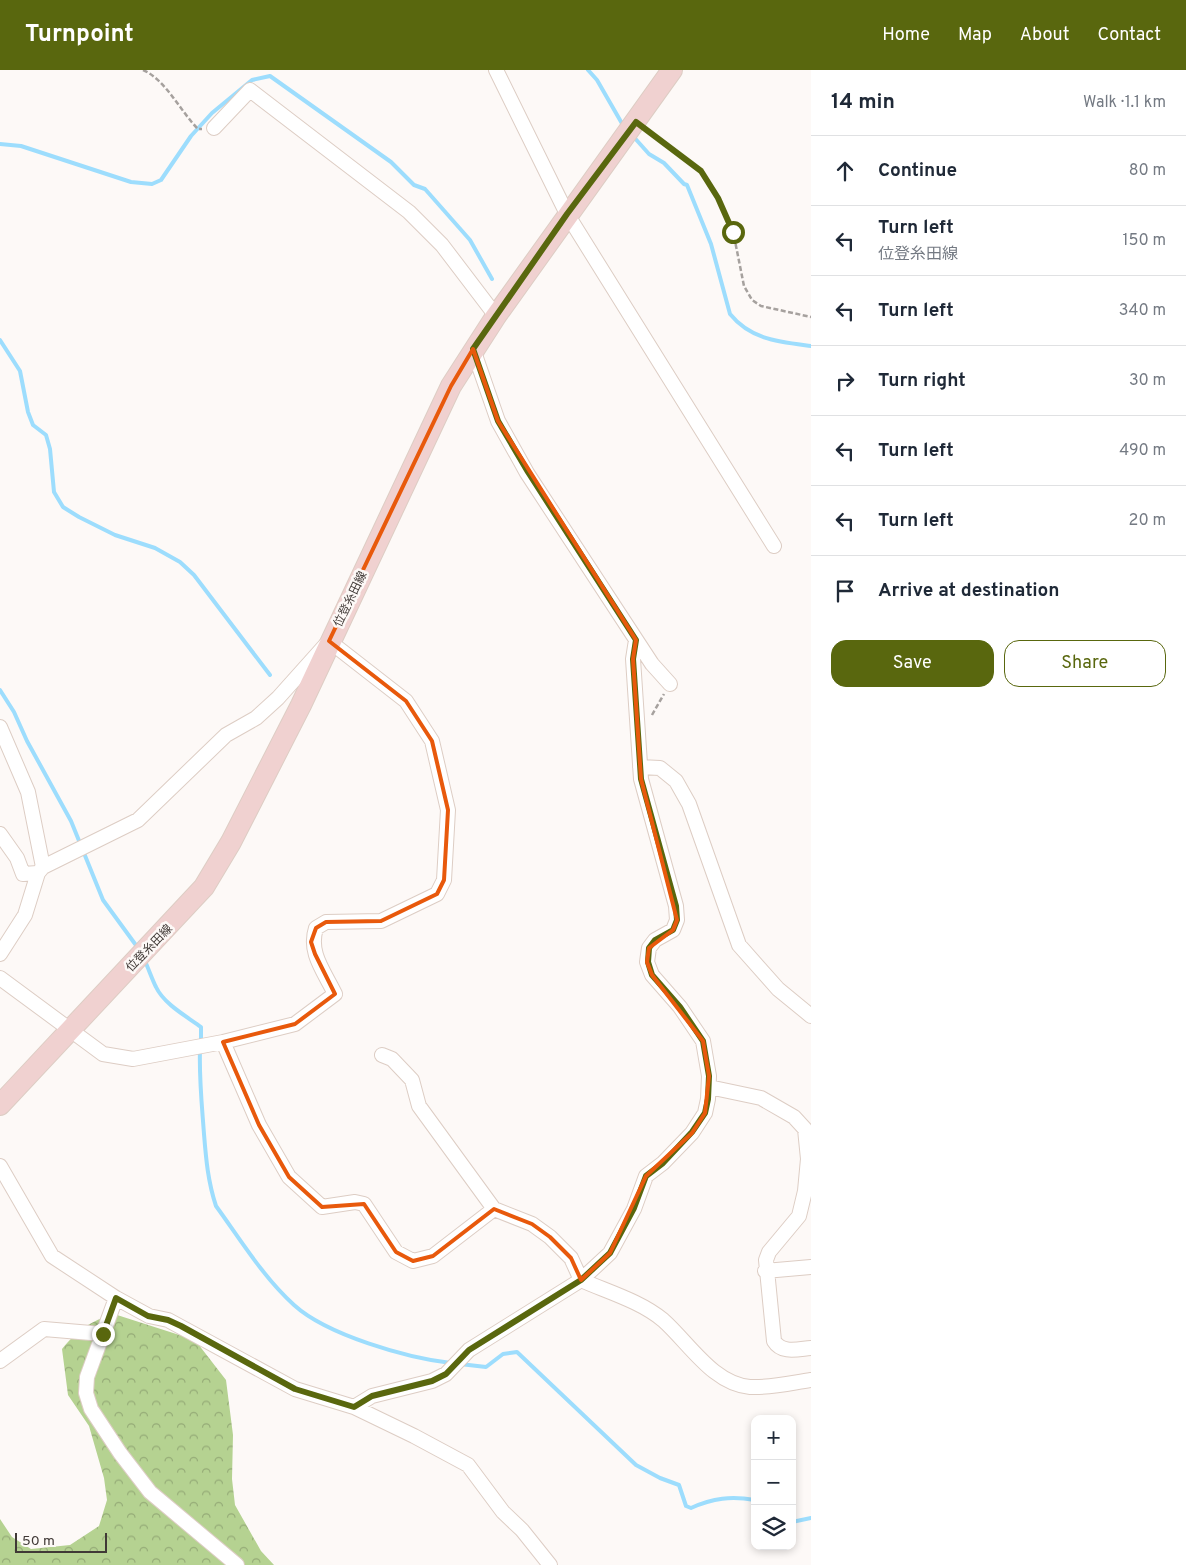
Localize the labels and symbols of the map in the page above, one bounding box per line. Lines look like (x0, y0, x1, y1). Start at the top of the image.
route start (722, 221, 745, 244)
street label: 位登糸田線 (331, 569, 371, 630)
street label: 位登糸田線 (123, 922, 176, 976)
route end (92, 1323, 115, 1346)
scale bar (15, 1530, 108, 1553)

